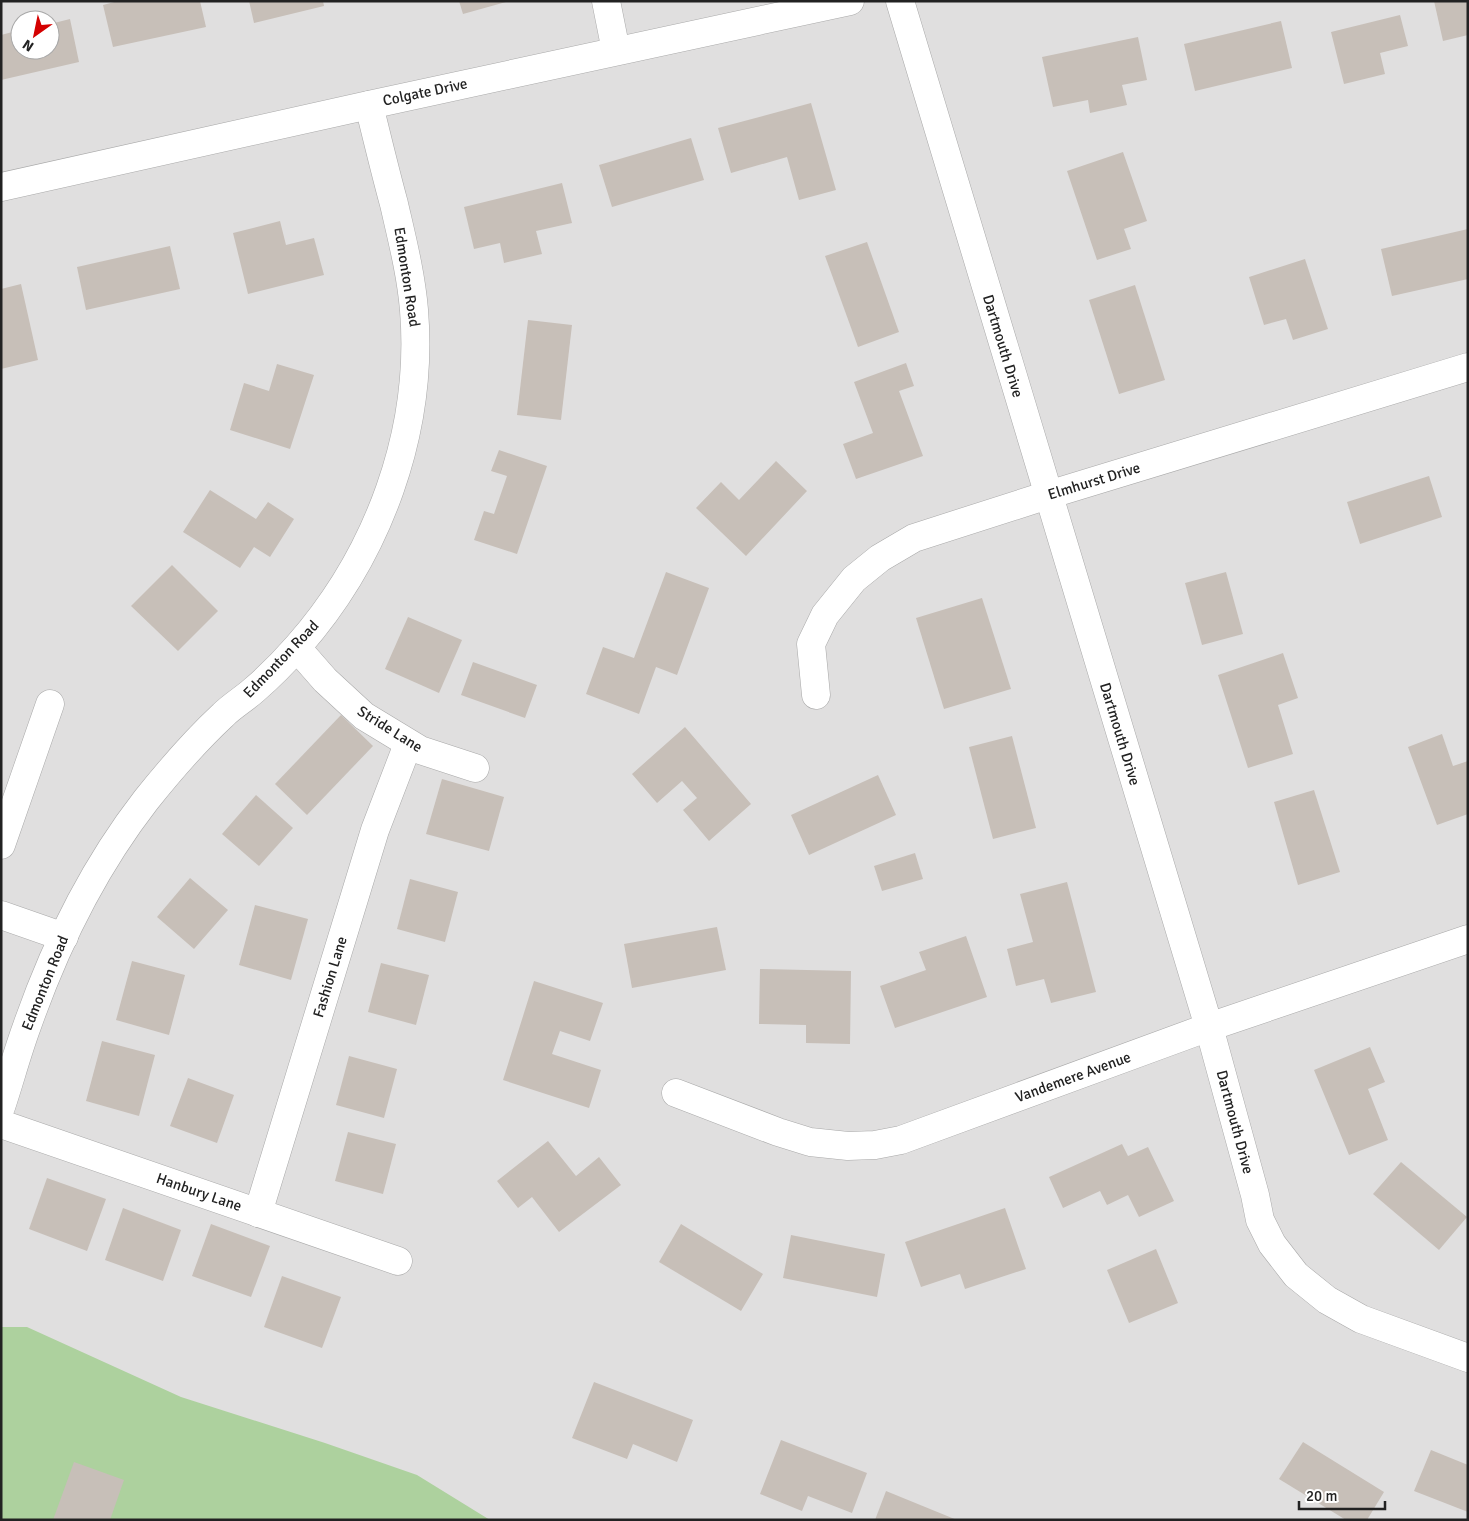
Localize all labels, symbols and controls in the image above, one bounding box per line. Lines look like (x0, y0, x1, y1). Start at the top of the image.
north arrow (10, 10, 60, 60)
text: N (19, 36, 37, 55)
street label: Colgate Drive (381, 74, 469, 110)
street label: Edmonton Road (390, 226, 424, 328)
street label: Dartmouth Drive (979, 292, 1027, 400)
street label: Elmhurst Drive (1046, 458, 1142, 504)
street label: Edmonton Road (240, 616, 322, 701)
street label: Dartmouth Drive (1096, 680, 1144, 788)
street label: Stride Lane (354, 702, 426, 756)
street label: Edmonton Road (18, 933, 72, 1033)
street label: Fashion Lane (309, 934, 351, 1020)
street label: Vandemere Avenue (1013, 1048, 1133, 1106)
street label: Dartmouth Drive (1213, 1068, 1257, 1176)
street label: Hanbury Lane (154, 1169, 244, 1215)
scale bar (1299, 1478, 1385, 1510)
text: 20 m (1306, 1487, 1337, 1505)

